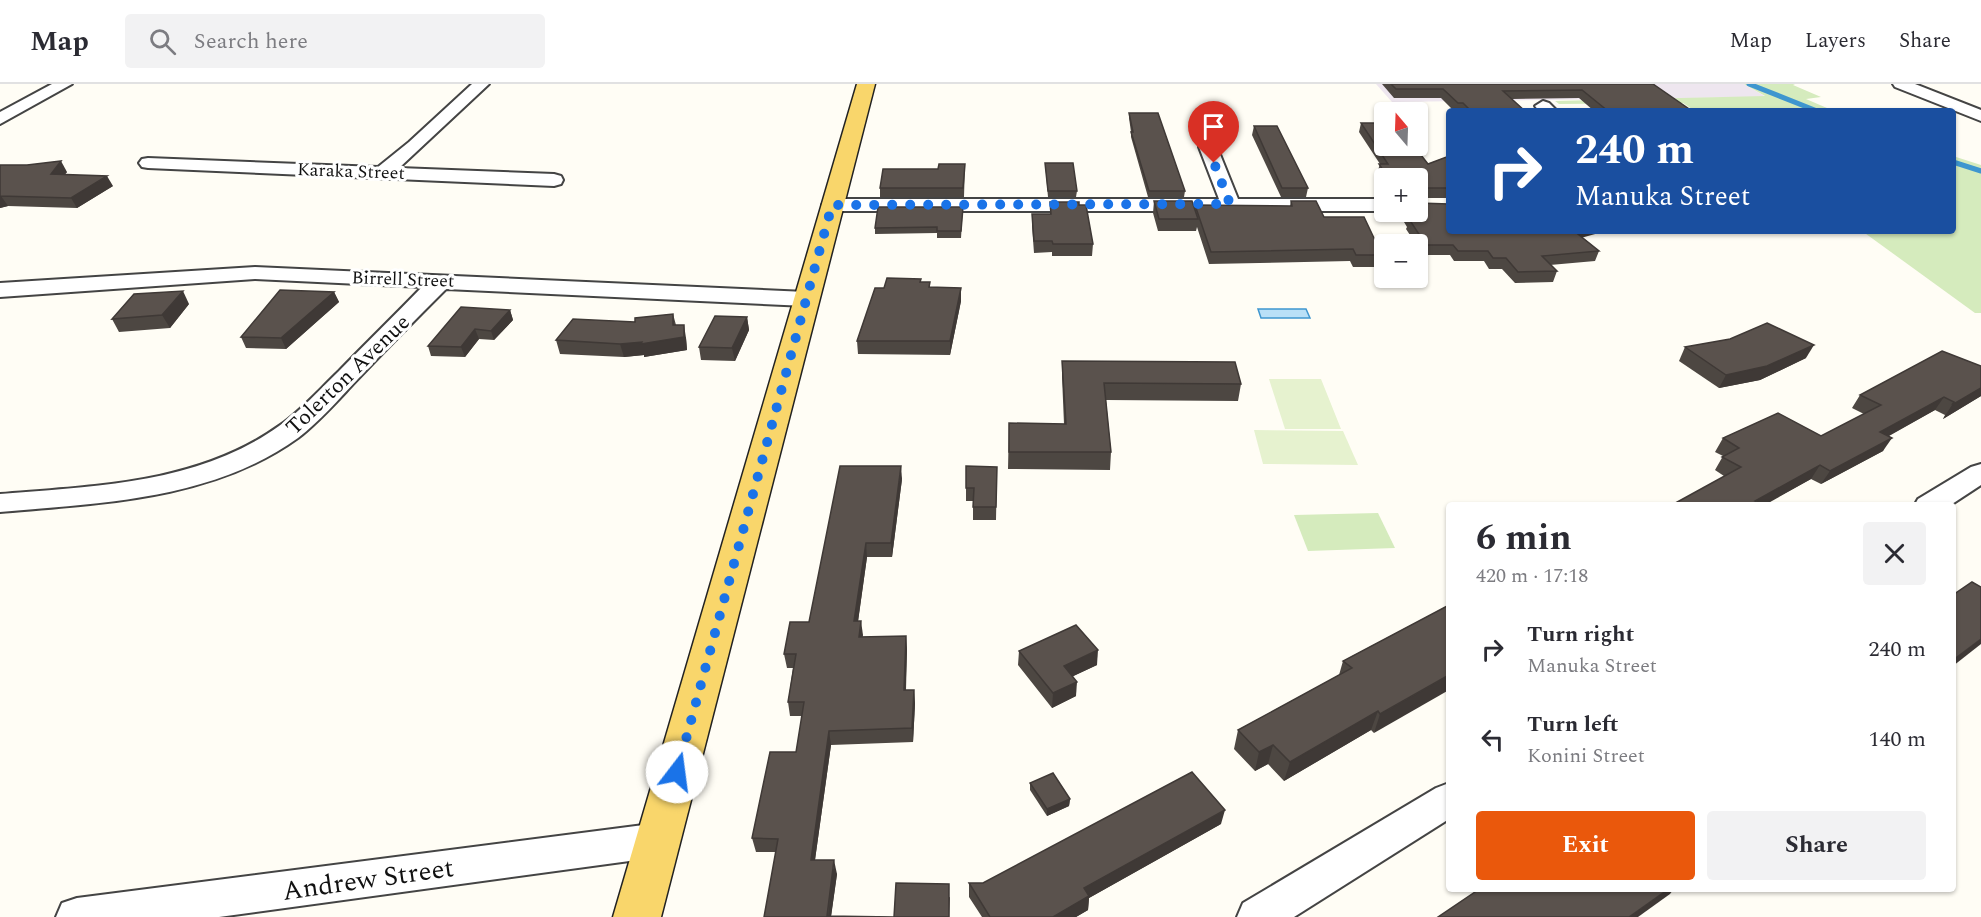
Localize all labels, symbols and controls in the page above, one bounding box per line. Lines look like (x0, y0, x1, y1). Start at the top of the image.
search box (125, 14, 545, 68)
text: Map (30, 20, 89, 63)
icon: search (146, 25, 179, 58)
text: Search here (194, 25, 308, 58)
text: Map (1730, 25, 1772, 57)
text: Layers (1805, 25, 1866, 57)
text: Share (1899, 25, 1951, 57)
pin (1188, 101, 1239, 163)
north arrow (1374, 102, 1428, 156)
map controls (1374, 102, 1428, 288)
icon: arrive (1197, 110, 1230, 143)
text: 240 m (1575, 119, 1694, 182)
icon: right (1476, 132, 1554, 210)
street label: Karaka Street (297, 156, 405, 187)
button: + (1374, 168, 1428, 222)
text: Manuka Street (1575, 176, 1750, 218)
button: − (1374, 234, 1428, 288)
street label: Birrell Street (351, 264, 455, 295)
street label: Tolerton Avenue (278, 307, 418, 443)
text: 6 min (1476, 511, 1572, 566)
button: close (1863, 522, 1926, 585)
text: 420 m · 17:18 (1476, 561, 1588, 591)
text: Turn right (1527, 618, 1634, 651)
icon: right (1476, 633, 1509, 666)
text: 240 m (1869, 633, 1926, 666)
text: Manuka Street (1527, 651, 1657, 681)
text: Turn left (1527, 708, 1619, 741)
icon: left (1476, 723, 1509, 756)
text: 140 m (1869, 723, 1926, 756)
position arrow (645, 740, 709, 804)
text: Konini Street (1527, 741, 1645, 771)
button: Exit (1476, 811, 1695, 880)
button: Share (1707, 811, 1926, 880)
street label: Andrew Street (280, 847, 457, 913)

